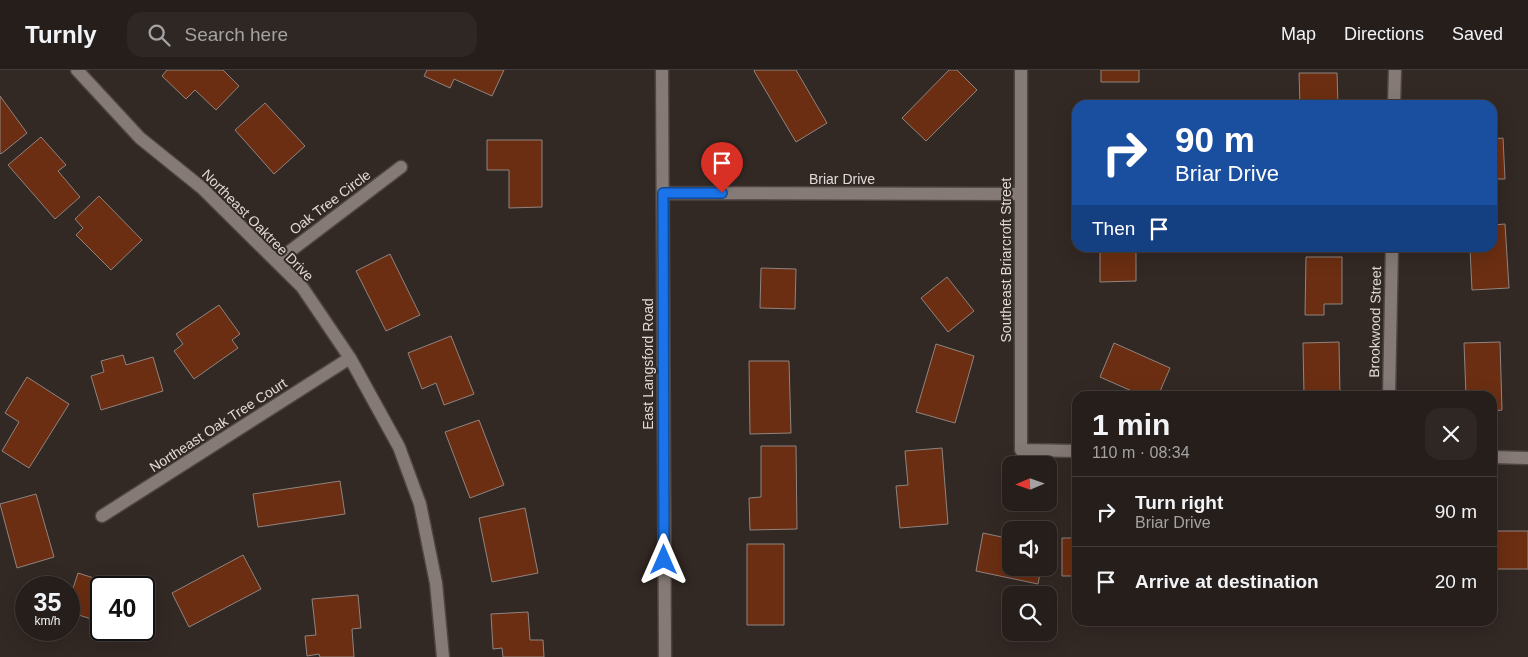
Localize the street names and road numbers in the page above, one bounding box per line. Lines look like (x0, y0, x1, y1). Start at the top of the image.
street label: Northeast Oaktree Drive (199, 166, 317, 284)
street label: Oak Tree Circle (286, 166, 374, 238)
street label: Briar Drive (809, 171, 875, 187)
street label: Southeast Briarcroft Street (998, 177, 1014, 342)
street label: Brookwood Street (1366, 266, 1384, 378)
street label: East Langsford Road (640, 298, 656, 430)
street label: Northeast Oak Tree Court (146, 375, 290, 475)

